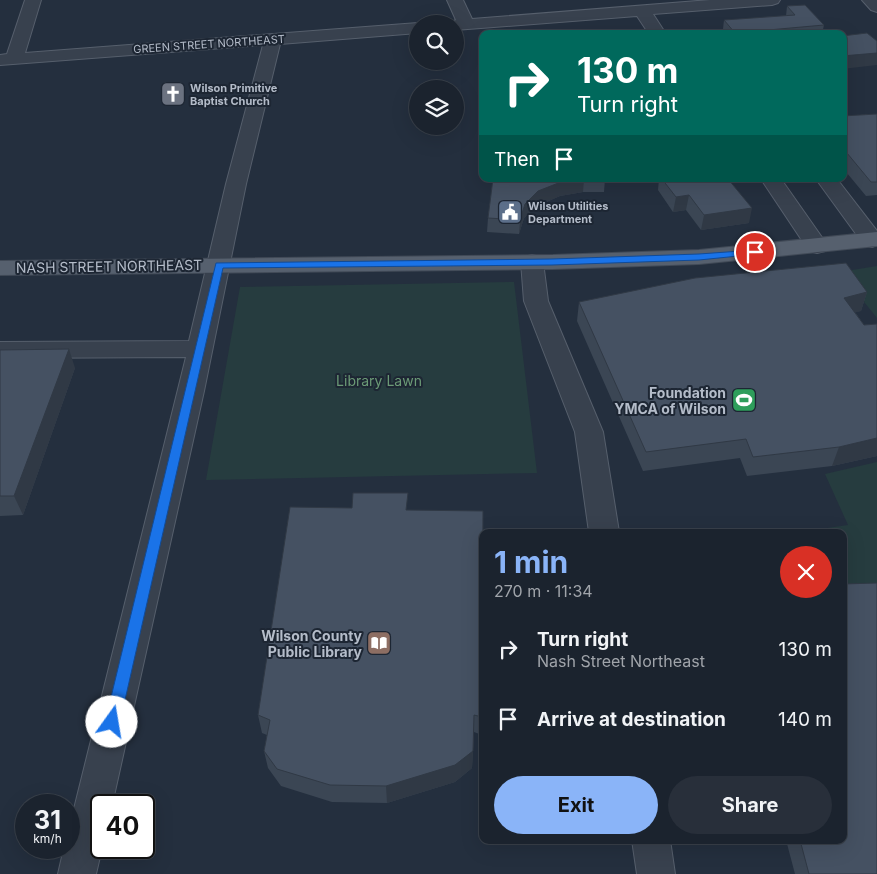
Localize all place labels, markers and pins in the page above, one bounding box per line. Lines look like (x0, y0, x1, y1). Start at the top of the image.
church icon: Wilson Primitive Baptist Church (160, 81, 186, 107)
place label: Wilson Primitive Baptist Church (190, 81, 278, 108)
public building icon: Wilson Utilities Department (497, 199, 523, 225)
place label: Wilson Utilities Department (528, 199, 608, 226)
pin (734, 231, 776, 273)
place label: Foundation YMCA of Wilson (614, 384, 726, 417)
sports icon: Foundation YMCA of Wilson (731, 387, 757, 413)
place label: Wilson County Public Library (261, 627, 363, 660)
library icon: Wilson County Public Library (366, 630, 392, 656)

